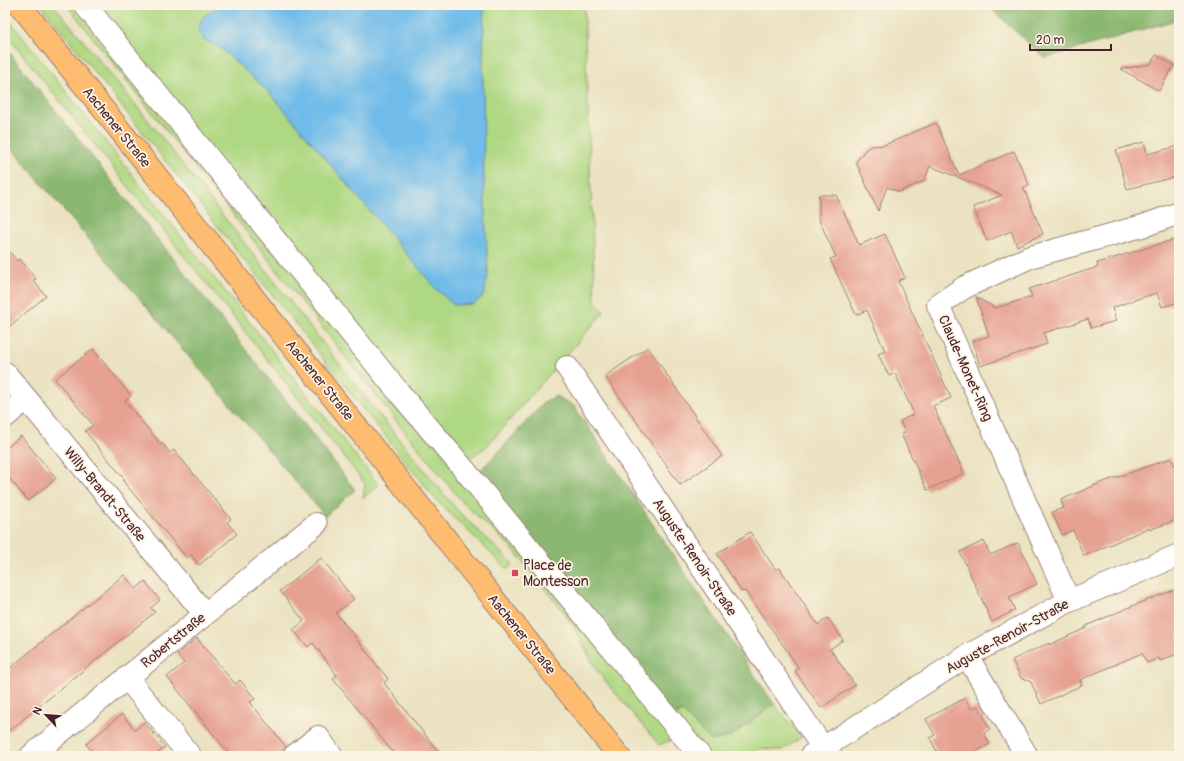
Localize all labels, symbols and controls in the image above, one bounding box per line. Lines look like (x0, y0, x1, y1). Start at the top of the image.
scale bar (1030, 26, 1111, 52)
text: 20 m (1036, 33, 1065, 48)
street label: Aachener Straße (79, 84, 154, 171)
street label: Claude-Monet-Ring (935, 312, 997, 424)
street label: Aachener Straße (282, 337, 357, 424)
street label: Willy-Brandt-Straße (60, 444, 149, 545)
street label: Auguste-Renoir-Straße (649, 495, 740, 619)
place label: Place de Montesson (523, 557, 589, 590)
marker: Place de Montesson (510, 568, 520, 578)
street label: Aachener Straße (484, 591, 559, 678)
street label: Auguste-Renoir-Straße (943, 595, 1072, 677)
street label: Robertstraße (138, 609, 209, 672)
north arrow (26, 695, 66, 735)
text: N (30, 704, 45, 717)

